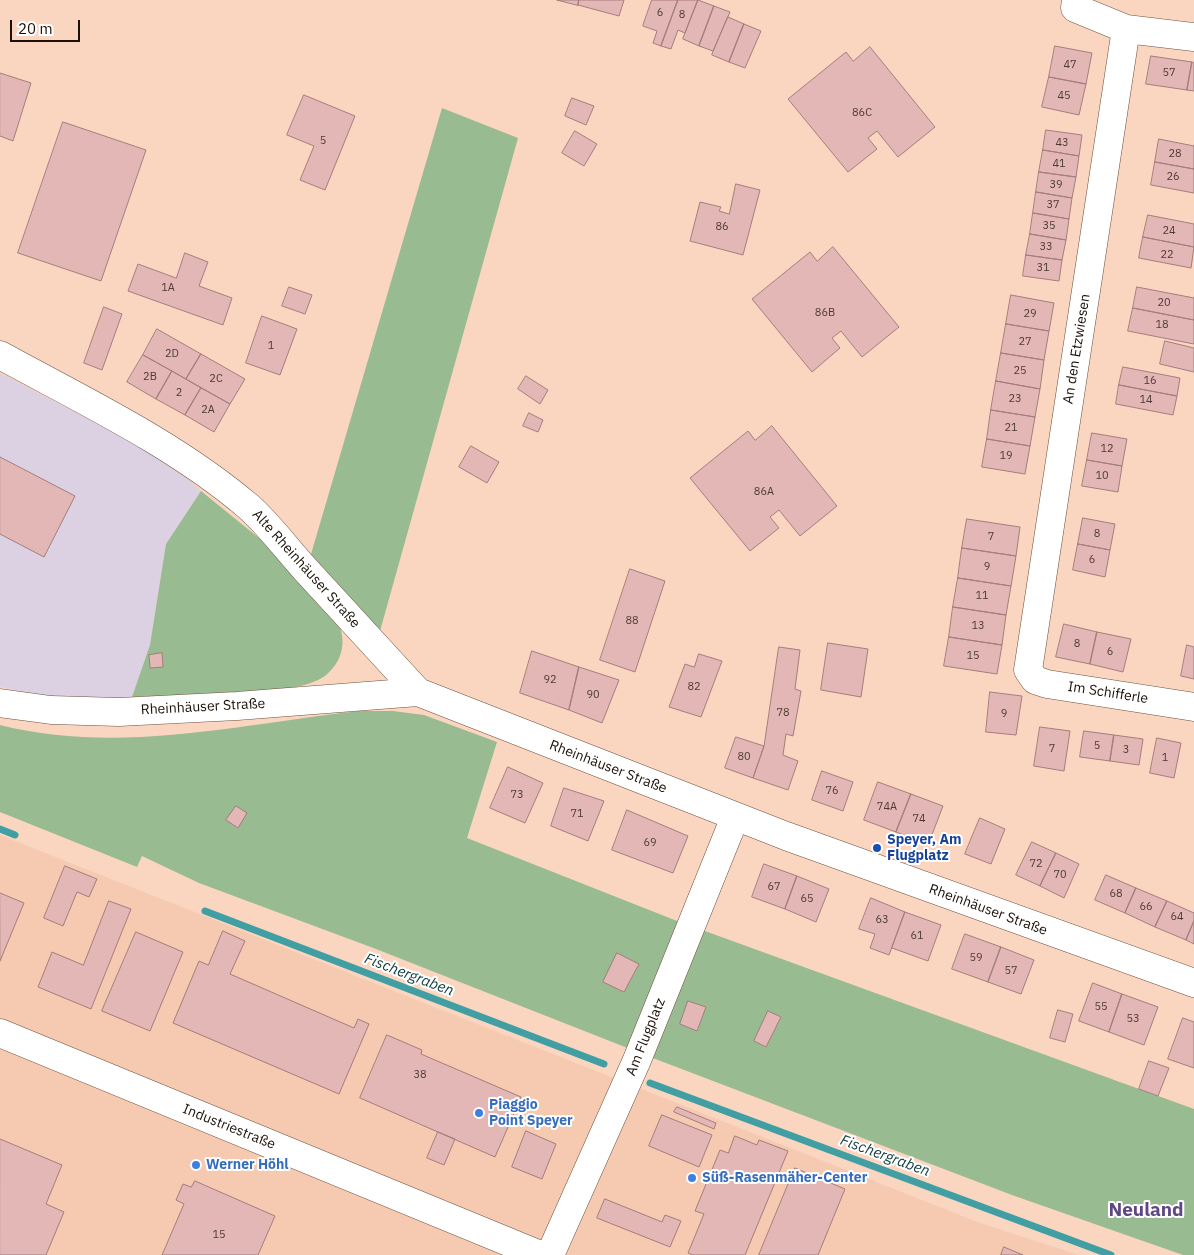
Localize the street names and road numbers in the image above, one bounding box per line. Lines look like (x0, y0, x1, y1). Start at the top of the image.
street label: An den Etzwiesen (1060, 293, 1094, 405)
street label: Alte Rheinhäuser Straße (249, 506, 363, 632)
street label: Im Schifferle (1067, 678, 1149, 708)
street label: Rheinhäuser Straße (140, 695, 266, 719)
street label: Rheinhäuser Straße (547, 737, 669, 797)
street label: Rheinhäuser Straße (927, 881, 1049, 939)
street label: Am Flugplatz (623, 996, 669, 1078)
street label: Industriestraße (180, 1101, 278, 1153)

